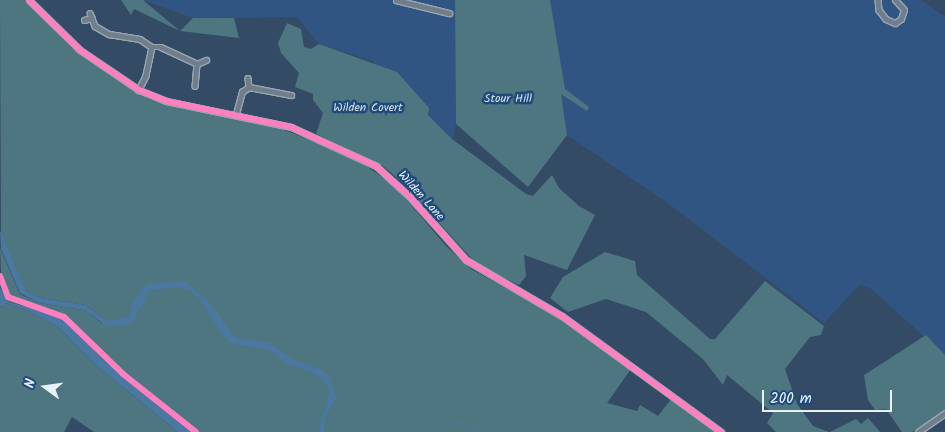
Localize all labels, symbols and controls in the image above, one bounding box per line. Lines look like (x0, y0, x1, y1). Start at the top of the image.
park label: Stour Hill (484, 92, 532, 106)
park label: Wilden Covert (333, 101, 403, 115)
street label: Wilden Lane (395, 168, 447, 224)
north arrow (20, 362, 70, 412)
text: N (19, 376, 42, 390)
scale bar (765, 380, 895, 412)
text: 200 m (770, 387, 812, 411)

